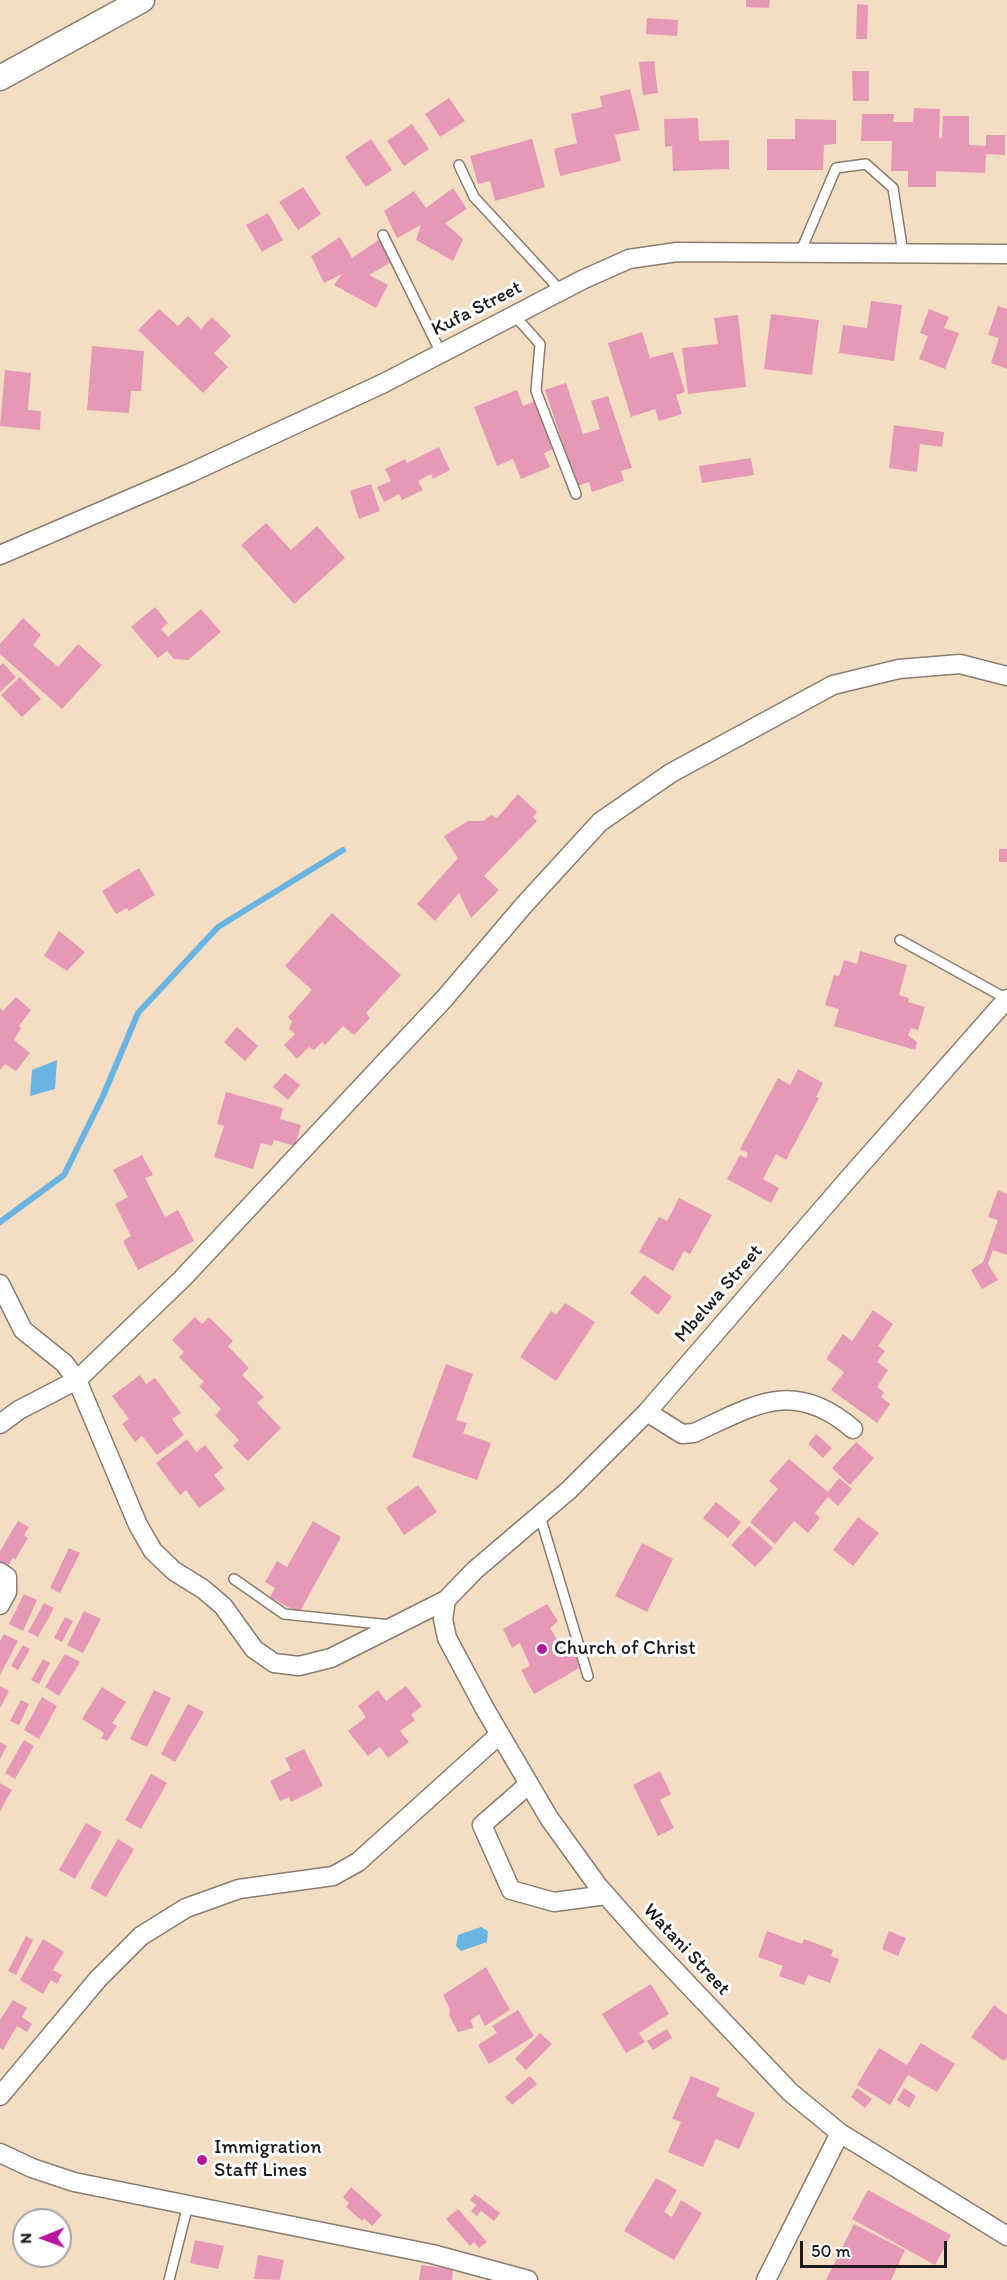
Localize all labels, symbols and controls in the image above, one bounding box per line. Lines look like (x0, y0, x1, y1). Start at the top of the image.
street label: Kufa Street (428, 276, 526, 342)
street label: Mbelwa Street (670, 1240, 768, 1348)
place label: Church of Christ (554, 1637, 696, 1661)
marker: Church of Christ (535, 1642, 549, 1656)
street label: Watani Street (637, 1899, 735, 2001)
place label: Immigration Staff Lines (214, 2136, 322, 2183)
marker: Immigration Staff Lines (195, 2153, 209, 2167)
north arrow (12, 2208, 72, 2268)
scale bar (803, 2229, 950, 2267)
text: N (16, 2233, 35, 2244)
text: 50 m (811, 2240, 851, 2262)

